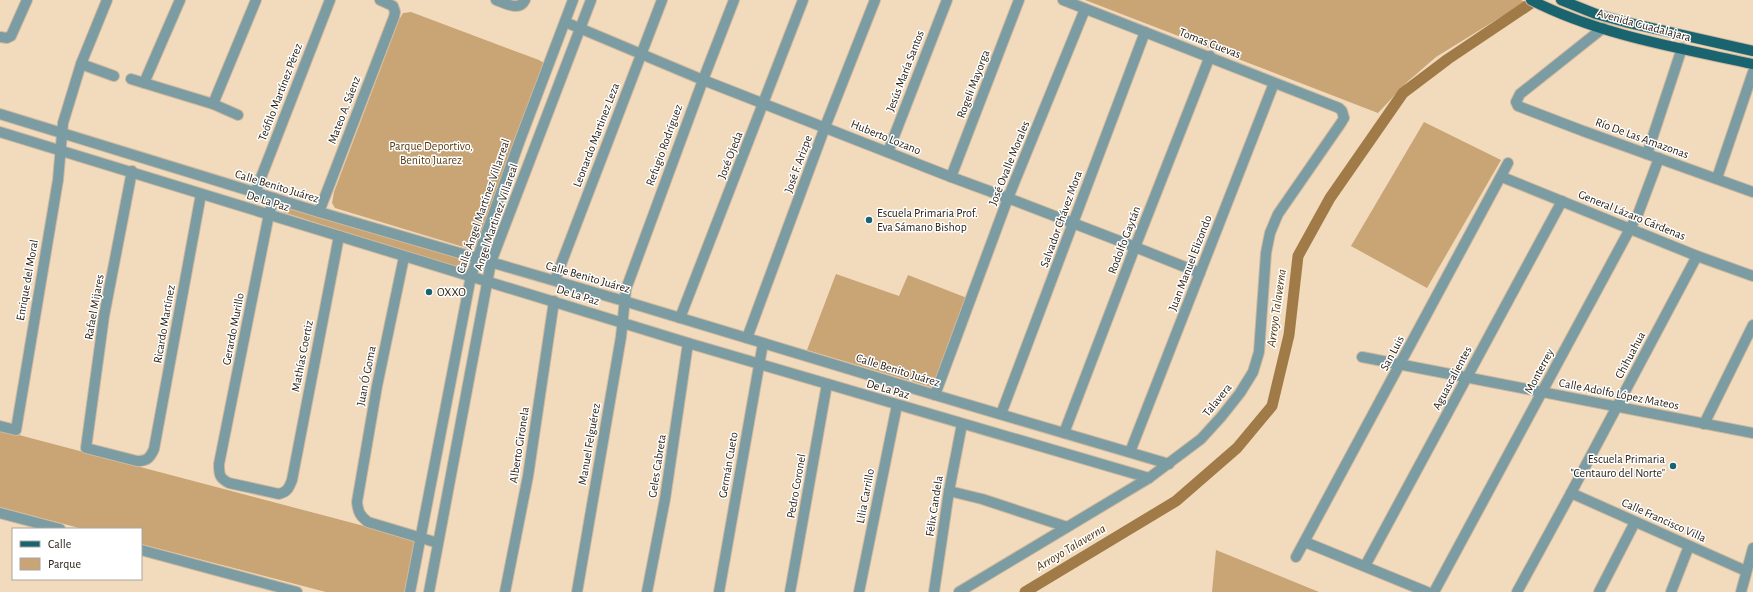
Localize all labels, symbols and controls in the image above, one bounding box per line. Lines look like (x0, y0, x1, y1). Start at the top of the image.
street label: Avenida Guadalajara (1595, 7, 1693, 44)
street label: Tomas Cuevas (1177, 26, 1243, 60)
street label: Jesús María Santos (884, 29, 926, 113)
street label: Teófilo Martínez Pérez (256, 42, 304, 142)
street label: Rogeli Mayorga (955, 48, 993, 120)
street label: Mateo A. Sáenz (326, 75, 362, 145)
street label: Leonardo Martinez Leza (571, 81, 622, 189)
street label: Refugio Rodríguez (644, 103, 684, 187)
street label: Río De Las Amazonas (1594, 116, 1690, 160)
street label: Huberto Lozano (849, 118, 923, 157)
street label: José Ovalle Morales (987, 119, 1031, 207)
street label: José Ojeda (715, 129, 746, 181)
street label: José F. Arizpe (782, 134, 814, 194)
street label: Calle Ángel Martínez Villarreal (453, 137, 512, 275)
park label: Parque Deportivo, Benito Juarez (389, 140, 473, 166)
street label: Angel Martinez Villareal (472, 162, 520, 272)
street label: Calle Benito Juárez (234, 168, 320, 204)
street label: Salvador Chávez Mora (1038, 169, 1084, 269)
street label: General Lázaro Cárdenas (1577, 188, 1687, 242)
street label: De La Paz (245, 189, 291, 213)
street label: Rodolfo Gaytán (1106, 204, 1143, 276)
place label: Escuela Primaria Prof. Eva Sámano Bishop (877, 207, 978, 233)
street label: Juan Manuel Elizondo (1166, 213, 1214, 312)
marker: Escuela Primaria Prof. Eva Sámano Bishop (864, 215, 874, 225)
street label: Enrique del Moral (14, 238, 40, 322)
street label: Calle Benito Juárez (544, 259, 632, 295)
water label: Arroyo Talaverna (1265, 268, 1289, 349)
street label: Rafael Mijares (82, 273, 107, 341)
street label: De La Paz (555, 283, 601, 307)
street label: Ricardo Martínez (151, 284, 177, 364)
place label: OXXO (437, 286, 466, 298)
marker: OXXO (424, 287, 434, 297)
street label: Gerardo Murillo (220, 292, 246, 366)
street label: Mathías Coertiz (289, 319, 315, 393)
street label: Chihuahua (1613, 329, 1648, 380)
street label: San Luis (1378, 334, 1406, 372)
street label: Juan Ó Goma (353, 344, 378, 407)
street label: Aguascalientes (1430, 344, 1474, 412)
street label: Monterrey (1522, 347, 1557, 396)
street label: Calle Benito Juárez (855, 352, 941, 388)
street label: Calle Adolfo López Mateos (1558, 376, 1680, 412)
street label: De La Paz (865, 377, 911, 401)
street label: Talavera (1200, 381, 1234, 419)
street label: Manuel Felguérez (576, 402, 602, 486)
street label: Alberto Gironela (507, 406, 531, 484)
street label: Germán Cueto (716, 431, 740, 499)
street label: Geles Cabreta (646, 433, 668, 499)
street label: Pedro Coronel (784, 453, 808, 519)
place label: Escuela Primaria "Centauro del Norte" (1570, 453, 1665, 479)
marker: Escuela Primaria "Centauro del Norte" (1668, 461, 1678, 471)
street label: Lilia Carrillo (854, 468, 876, 524)
street label: Félix Candela (923, 474, 945, 537)
street label: Calle Francisco Villa (1620, 496, 1708, 544)
water label: Arroyo Talaverna (1033, 522, 1108, 574)
legend (12, 528, 142, 580)
text: Calle (48, 538, 71, 550)
text: Parque (48, 558, 81, 570)

